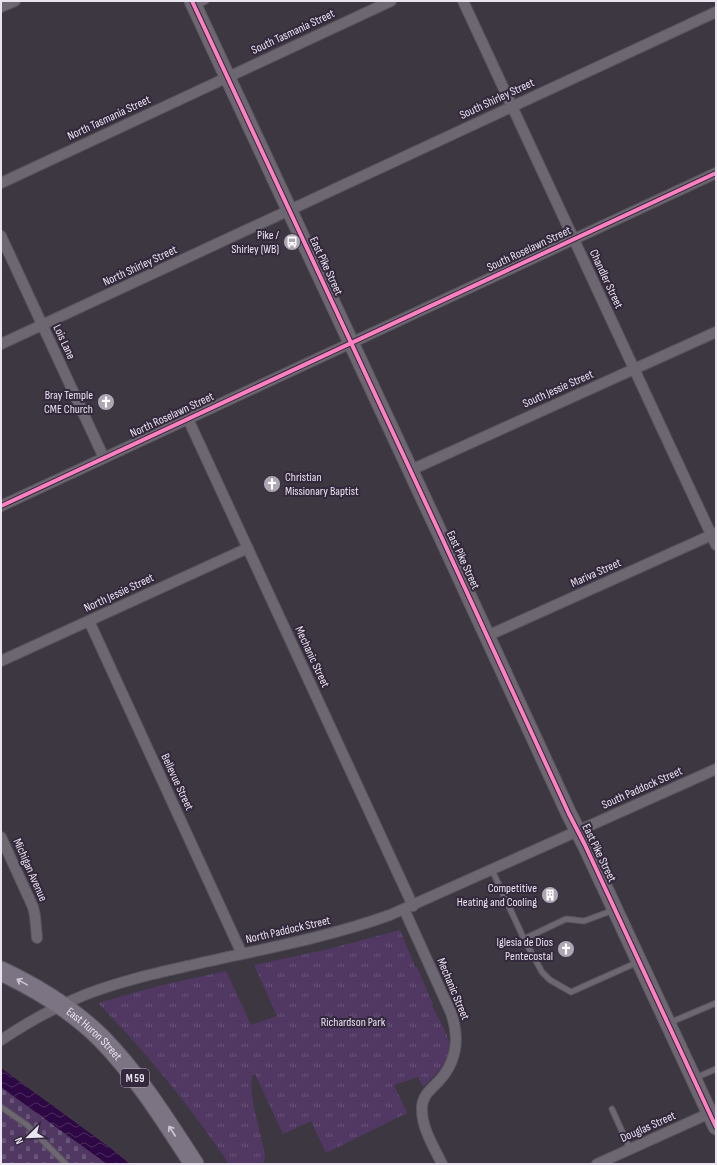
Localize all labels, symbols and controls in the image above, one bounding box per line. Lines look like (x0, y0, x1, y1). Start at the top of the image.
street label: South Tasmania Street (249, 6, 337, 58)
street label: South Shirley Street (457, 75, 537, 123)
street label: North Tasmania Street (65, 92, 153, 144)
street label: South Roselawn Street (484, 223, 574, 275)
place label: Pike / Shirley (WB) (231, 228, 279, 257)
bus stop icon: Pike / Shirley (WB) (282, 232, 302, 252)
street label: East Pike Street (306, 234, 346, 298)
street label: North Shirley Street (100, 242, 180, 290)
street label: Chandler Street (586, 247, 626, 311)
street label: Lois Lane (49, 322, 79, 362)
street label: South Jessie Street (520, 367, 596, 411)
place label: Bray Temple CME Church (44, 388, 93, 417)
street label: North Roselawn Street (128, 389, 217, 441)
church icon: Bray Temple CME Church (96, 392, 116, 412)
place label: Christian Missionary Baptist (285, 470, 359, 499)
church icon: Christian Missionary Baptist (262, 474, 282, 494)
street label: East Pike Street (443, 528, 483, 592)
street label: Mariva Street (568, 555, 624, 591)
street label: North Jessie Street (82, 570, 157, 616)
street label: Mechanic Street (291, 624, 333, 690)
street label: Bellevue Street (157, 751, 197, 813)
street label: South Paddock Street (599, 763, 685, 813)
street label: East Pike Street (578, 821, 620, 885)
street label: Michigan Avenue (9, 836, 51, 904)
place label: Competitive Heating and Cooling (457, 881, 537, 910)
building icon: Competitive Heating and Cooling (540, 885, 560, 905)
street label: North Paddock Street (244, 913, 332, 947)
place label: Iglesia de Dios Pentecostal (497, 935, 553, 964)
church icon: Iglesia de Dios Pentecostal (556, 939, 576, 959)
street label: Mechanic Street (433, 956, 473, 1023)
one-way arrow (17, 977, 29, 985)
street label: East Huron Street (63, 1004, 126, 1064)
park label: Richardson Park (321, 1015, 386, 1030)
road number: M 59 (121, 1069, 149, 1087)
street label: Douglas Street (618, 1108, 678, 1146)
north arrow (8, 1117, 48, 1157)
one-way arrow (168, 1125, 176, 1137)
text: N (12, 1135, 26, 1146)

